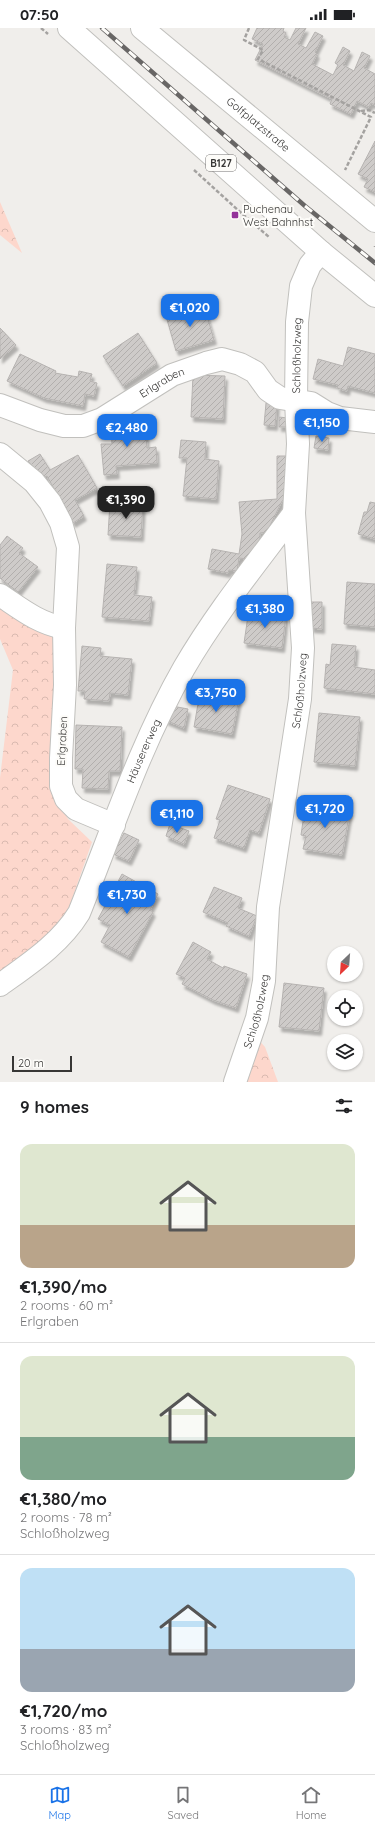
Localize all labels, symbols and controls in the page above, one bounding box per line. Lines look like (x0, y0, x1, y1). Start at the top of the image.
text: 07:50 (20, 5, 59, 24)
street label: Golfplatzstraße (224, 94, 293, 155)
road number: B127 (206, 155, 236, 171)
place label: Puchenau West Bahnhst (243, 202, 313, 229)
marker: Puchenau West Bahnhst (230, 210, 240, 220)
pin: €1,020 (157, 294, 223, 328)
text: €1,020 (170, 299, 210, 315)
street label: Schloßholzweg (289, 317, 304, 393)
street label: Erlgraben (137, 364, 186, 401)
pin: €1,150 (289, 409, 355, 443)
pin: €2,480 (94, 414, 160, 448)
text: €1,150 (304, 414, 340, 430)
text: €2,480 (106, 419, 148, 435)
pin: €1,390 (93, 486, 159, 520)
text: €1,390 (106, 491, 146, 507)
pin: €1,380 (232, 595, 298, 629)
text: €1,380 (246, 600, 284, 616)
street label: Schloßholzweg (289, 653, 310, 730)
pin: €3,750 (183, 679, 249, 713)
text: €3,750 (195, 684, 237, 700)
street label: Erlgraben (54, 716, 70, 766)
street label: Häusererweg (123, 717, 164, 785)
pin: €1,720 (292, 795, 358, 829)
pin: €1,110 (144, 800, 210, 834)
text: €1,720 (305, 800, 345, 816)
text: €1,110 (160, 805, 194, 821)
pin: €1,730 (94, 881, 160, 915)
text: €1,730 (108, 886, 146, 902)
north arrow (327, 946, 363, 982)
map controls (327, 946, 363, 1070)
street label: Schloßholzweg (240, 974, 271, 1050)
button: locate (327, 990, 363, 1026)
button: layers (327, 1034, 363, 1070)
scale bar (12, 1054, 72, 1073)
text: 20 m (18, 1056, 44, 1070)
icon: filters (333, 1095, 355, 1117)
text: 9 homes (20, 1096, 89, 1117)
icon: home (152, 1170, 224, 1242)
text: €1,390/mo (20, 1276, 107, 1297)
text: 2 rooms · 60 m² (20, 1297, 113, 1313)
text: Erlgraben (20, 1313, 79, 1329)
icon: home (152, 1382, 224, 1454)
text: €1,380/mo (20, 1488, 107, 1509)
text: 2 rooms · 78 m² (20, 1509, 112, 1525)
text: Schloßholzweg (20, 1525, 110, 1541)
icon: home (152, 1594, 224, 1666)
text: €1,720/mo (20, 1700, 107, 1721)
text: 3 rooms · 83 m² (20, 1721, 112, 1737)
text: Schloßholzweg (20, 1737, 110, 1753)
tab: Map (48, 1784, 71, 1822)
tab: Saved (168, 1784, 199, 1822)
tab: Home (296, 1784, 327, 1822)

